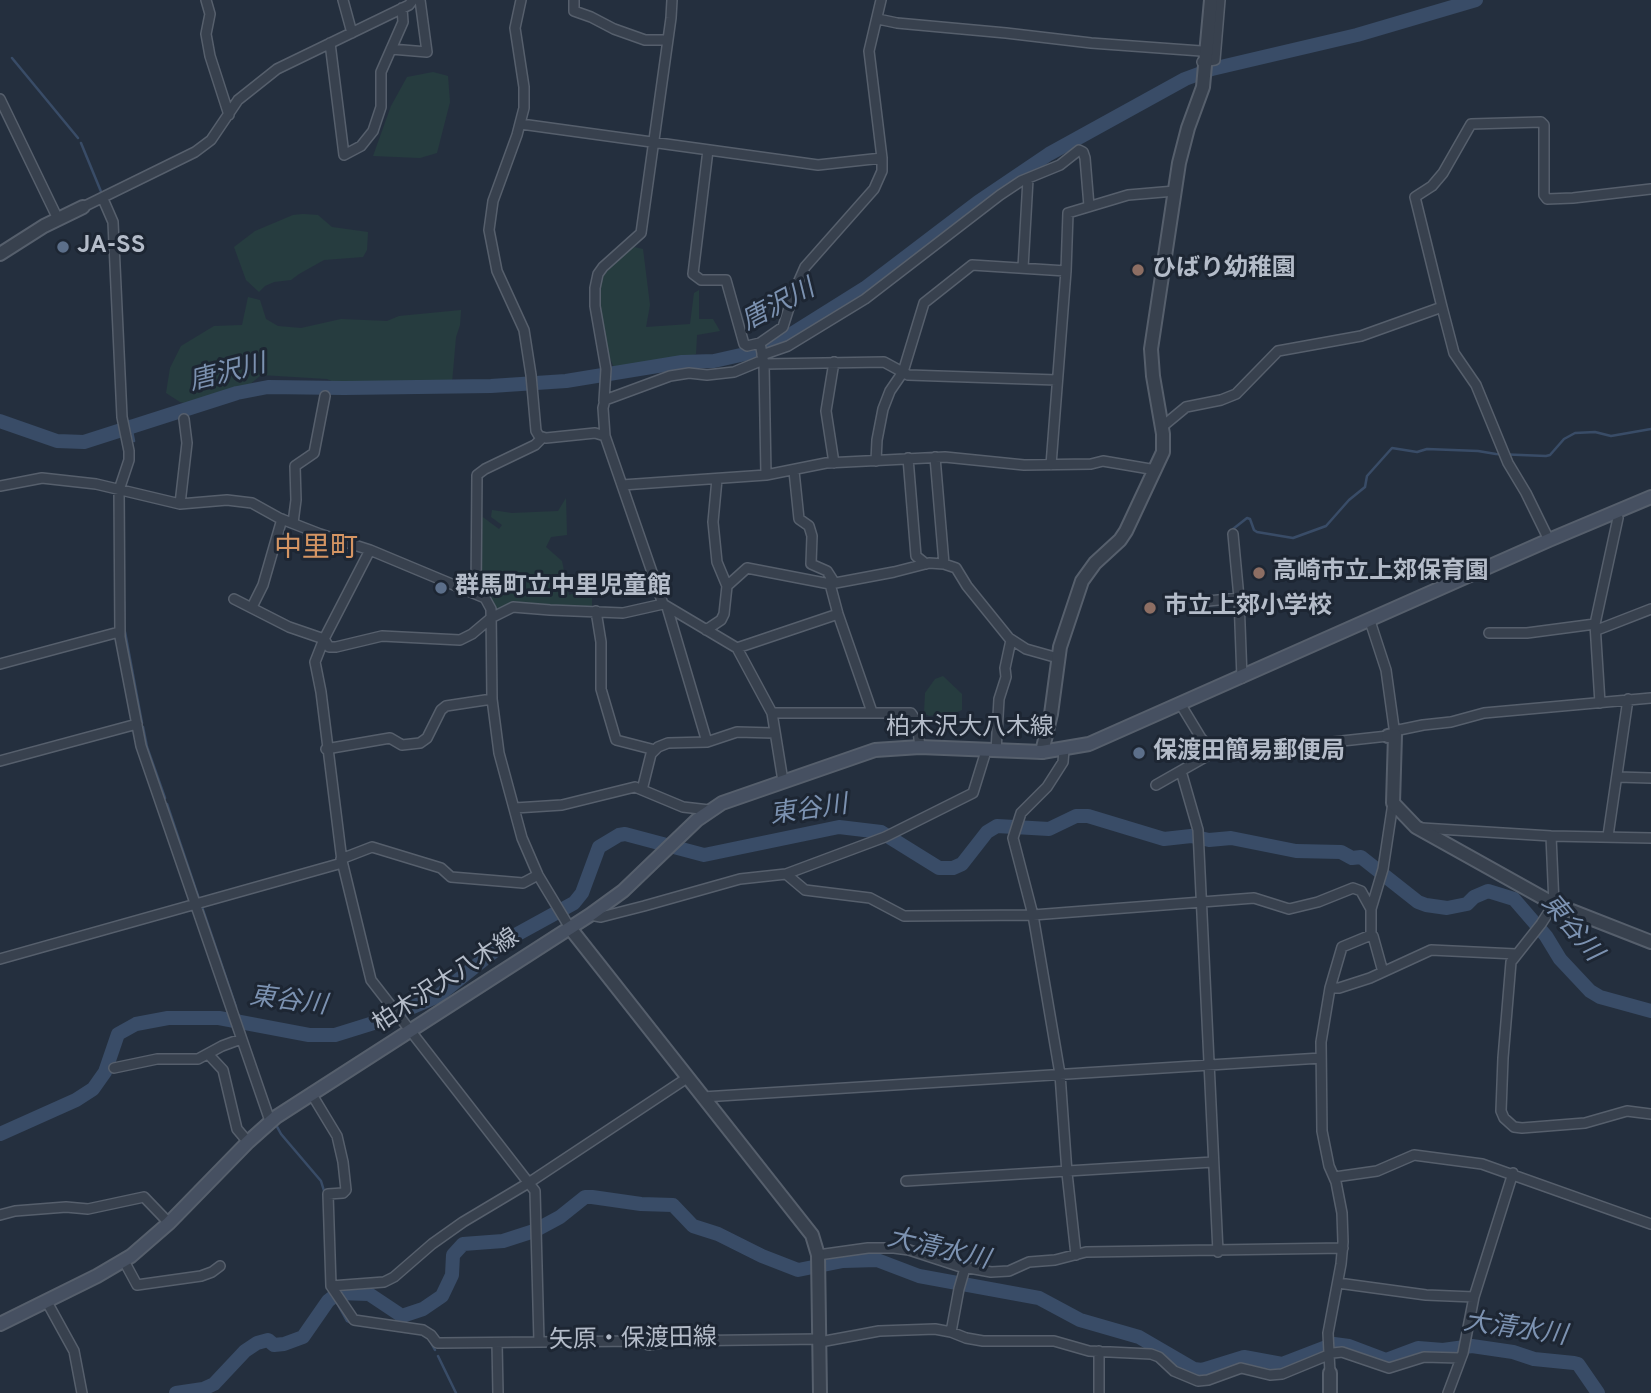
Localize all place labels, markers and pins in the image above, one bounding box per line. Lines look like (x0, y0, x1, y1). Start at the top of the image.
place label: JA-SS (77, 233, 146, 261)
marker: JA-SS (55, 239, 71, 255)
place label: ひばり幼稚園 (1152, 256, 1296, 284)
marker: ひばり幼稚園 (1130, 262, 1146, 278)
place label: 高崎市立上郊保育園 (1273, 559, 1489, 587)
marker: 高崎市立上郊保育園 (1251, 565, 1267, 581)
place label: 群馬町立中里児童館 (455, 574, 671, 602)
marker: 群馬町立中里児童館 (433, 580, 449, 596)
place label: 市立上郊小学校 (1164, 594, 1332, 622)
marker: 市立上郊小学校 (1142, 600, 1158, 616)
place label: 保渡田簡易郵便局 (1153, 739, 1345, 767)
marker: 保渡田簡易郵便局 (1131, 745, 1147, 761)

